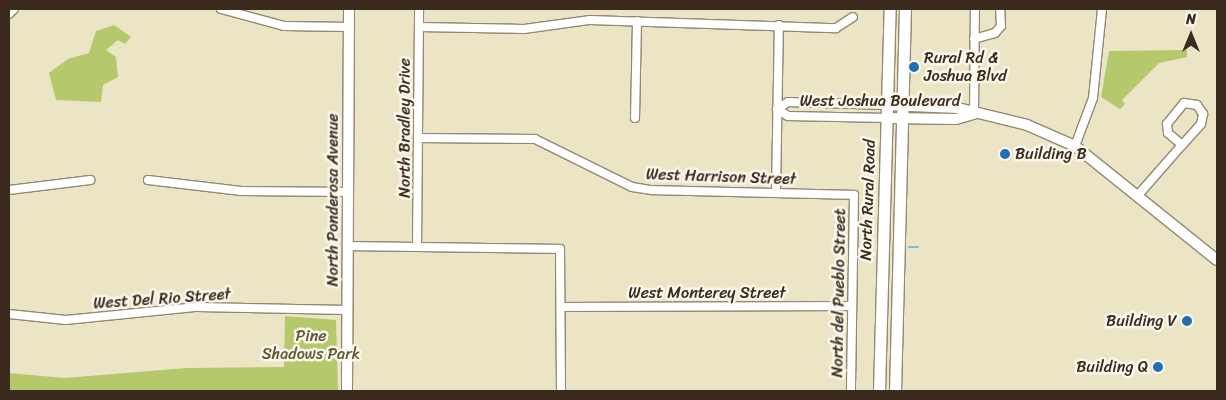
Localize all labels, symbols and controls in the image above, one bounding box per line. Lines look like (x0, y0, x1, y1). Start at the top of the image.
text: N (1186, 7, 1196, 32)
north arrow (1166, 10, 1216, 60)
place label: Rural Rd & Joshua Blvd (924, 48, 1007, 86)
street label: North Bradley Drive (395, 58, 415, 198)
marker: Rural Rd & Joshua Blvd (908, 61, 920, 73)
street label: West Joshua Boulevard (800, 91, 960, 111)
street label: North Ponderosa Avenue (323, 113, 343, 287)
street label: North Rural Road (856, 139, 880, 261)
place label: Building B (1015, 144, 1087, 164)
marker: Building B (999, 148, 1011, 160)
street label: West Harrison Street (646, 165, 796, 189)
street label: North del Pueblo Street (828, 208, 850, 378)
street label: West Monterey Street (628, 283, 786, 303)
street label: West Del Rio Street (92, 285, 232, 313)
place label: Building V (1106, 311, 1177, 331)
marker: Building V (1181, 315, 1193, 327)
park label: Pine Shadows Park (262, 326, 360, 364)
place label: Building Q (1076, 357, 1148, 377)
marker: Building Q (1152, 361, 1164, 373)

